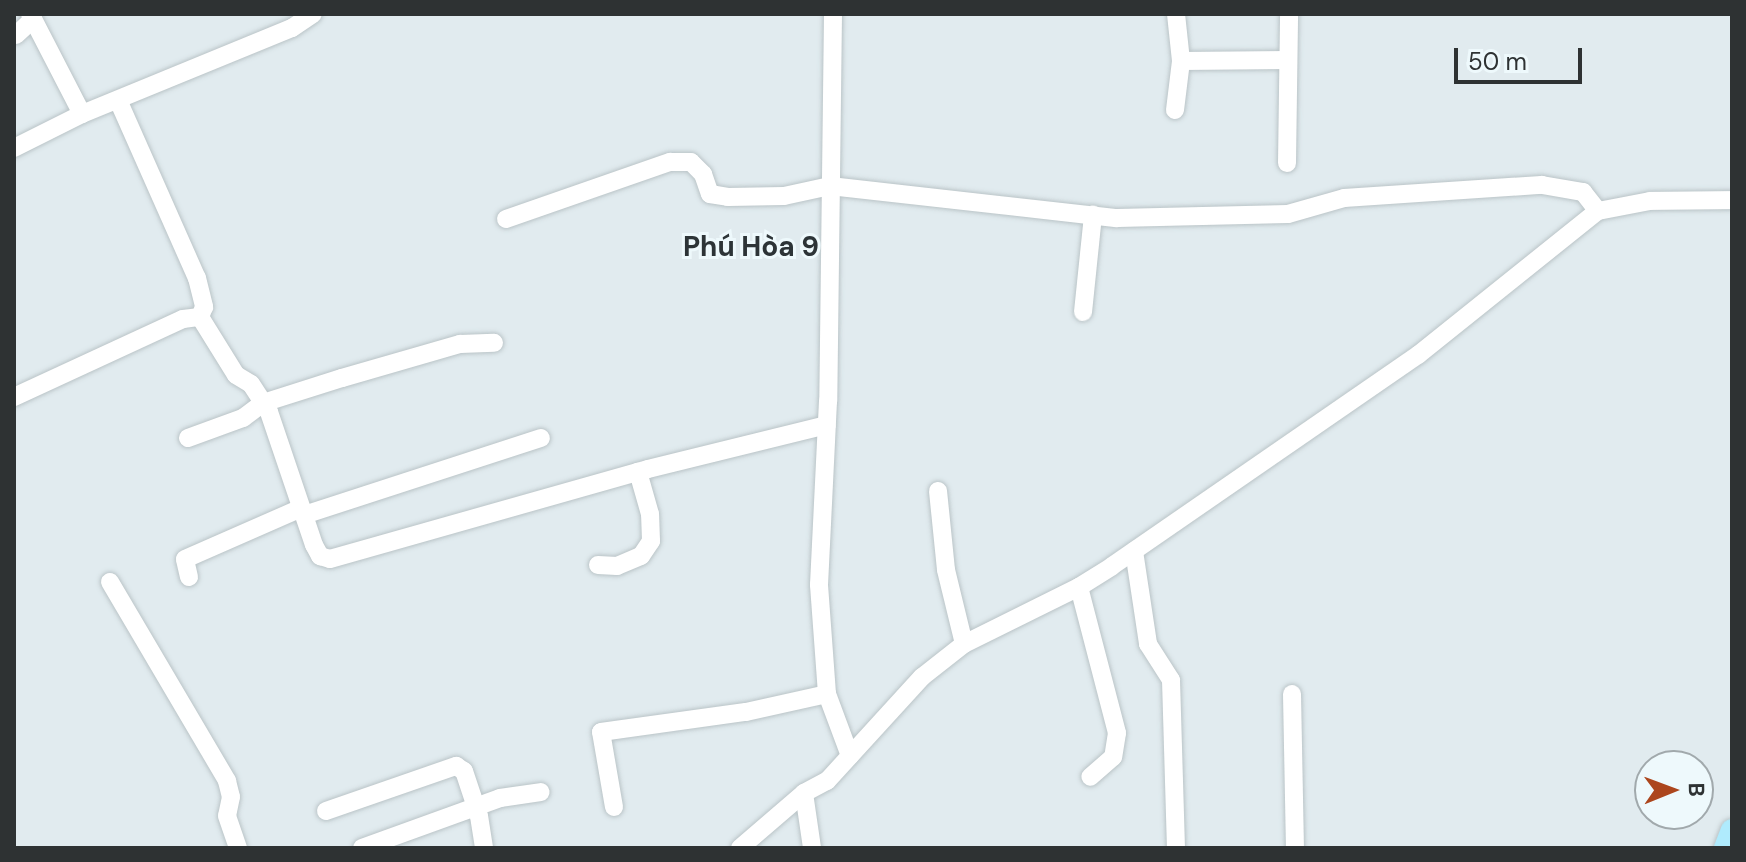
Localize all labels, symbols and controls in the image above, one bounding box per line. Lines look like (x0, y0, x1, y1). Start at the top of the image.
scale bar (1458, 32, 1586, 82)
text: 50 m (1468, 46, 1527, 77)
district label: Phú Hòa 9 (683, 230, 819, 264)
north arrow (1634, 750, 1714, 830)
text: B (1682, 782, 1711, 797)

